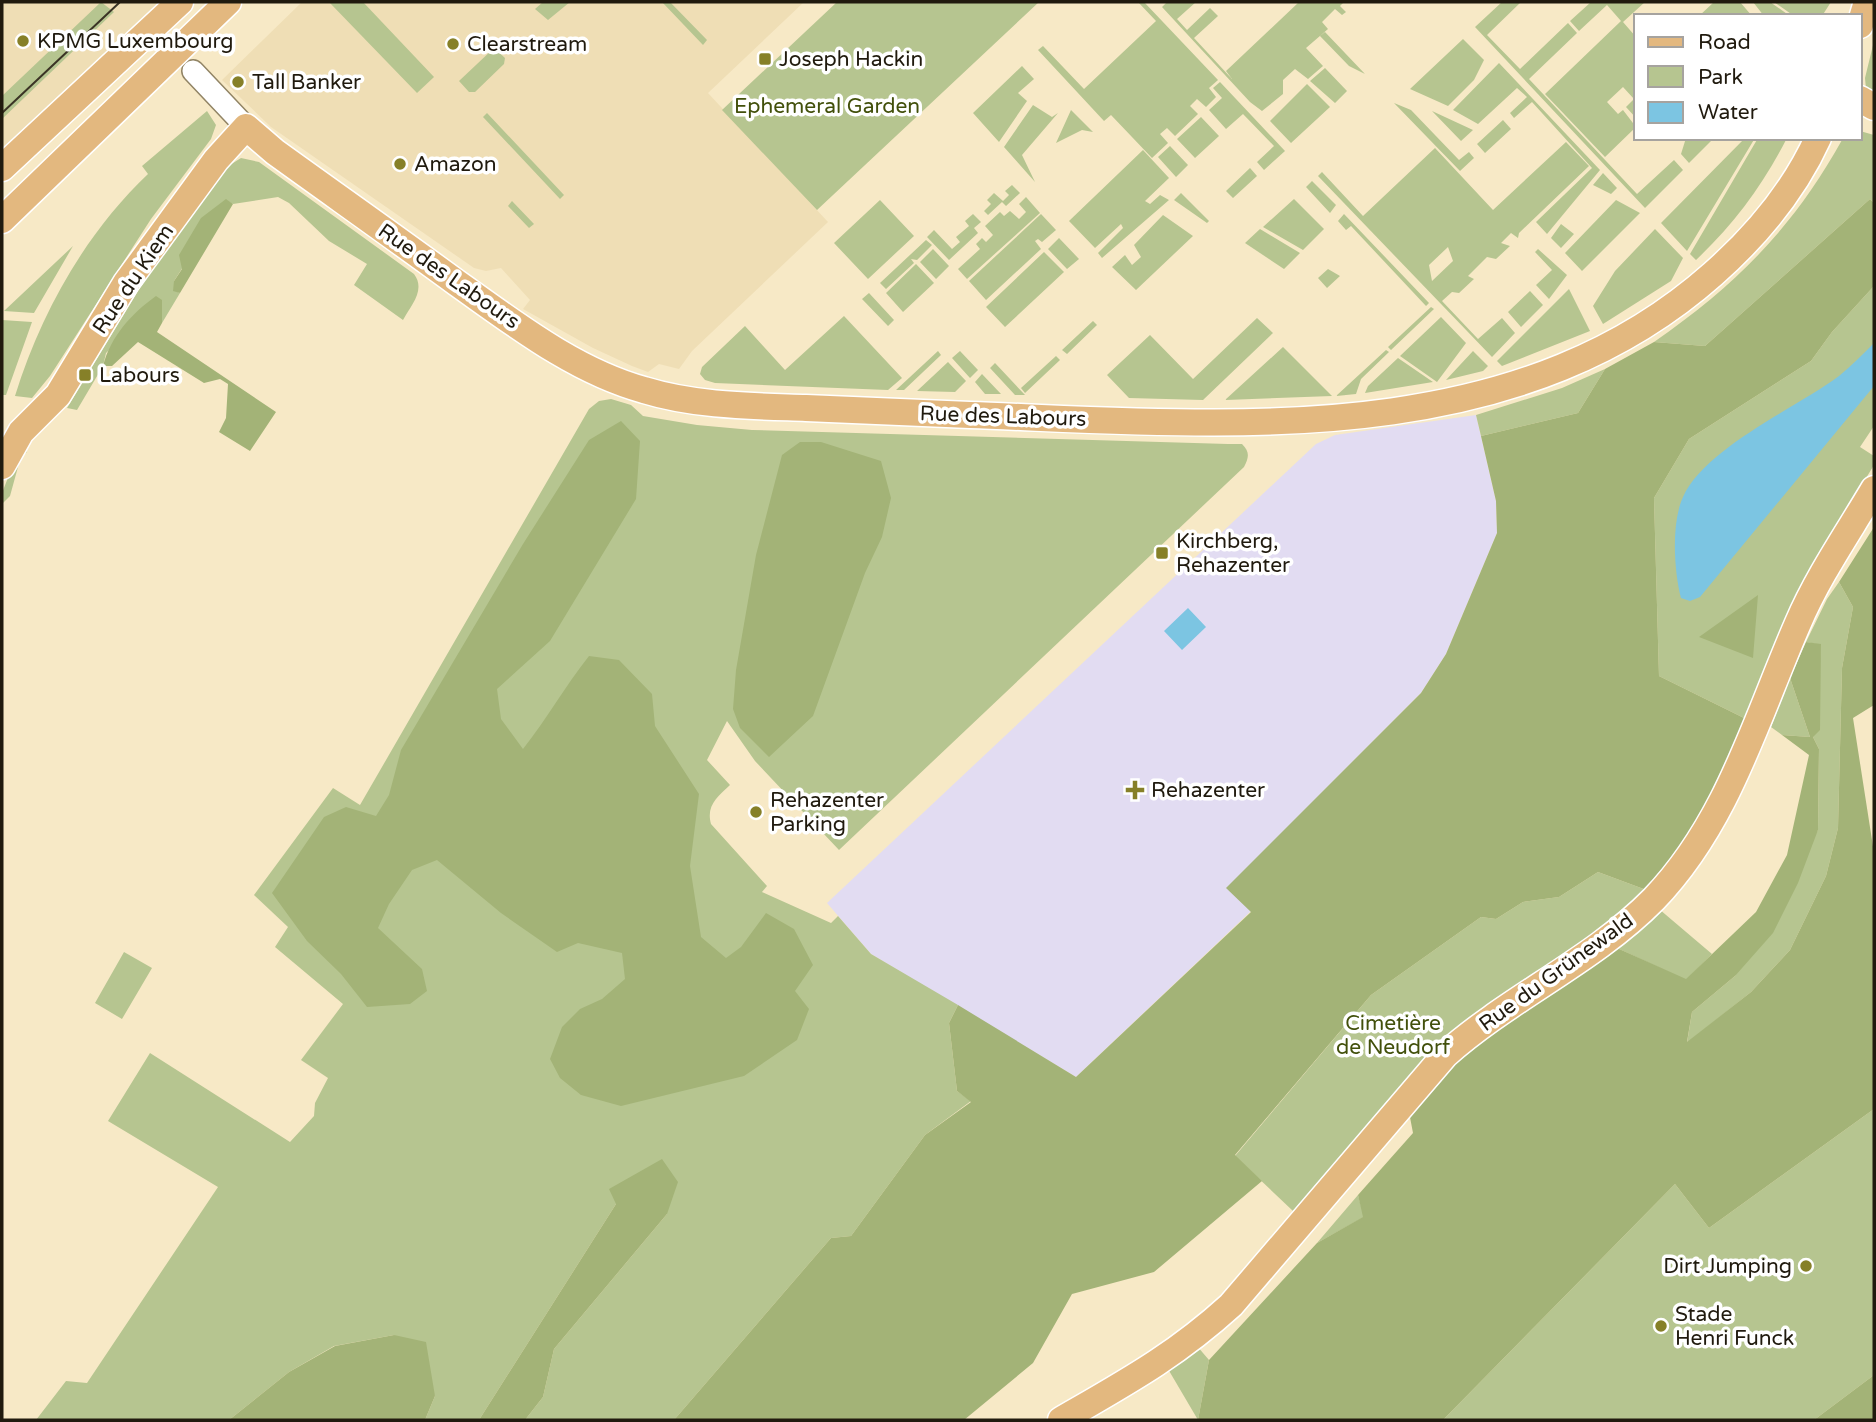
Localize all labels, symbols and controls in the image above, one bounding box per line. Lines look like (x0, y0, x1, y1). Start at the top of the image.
legend (1634, 14, 1862, 140)
place label: KPMG Luxembourg (37, 29, 233, 54)
text: Road (1698, 30, 1751, 55)
place label: Clearstream (467, 32, 587, 57)
marker: KPMG Luxembourg (15, 33, 31, 49)
marker: Clearstream (445, 36, 461, 52)
place label: Joseph Hackin (779, 47, 923, 72)
marker: Joseph Hackin (757, 51, 773, 67)
text: Park (1698, 65, 1743, 90)
place label: Tall Banker (252, 70, 361, 95)
marker: Tall Banker (230, 74, 246, 90)
park label: Ephemeral Garden (734, 94, 920, 119)
text: Water (1698, 100, 1758, 125)
place label: Amazon (414, 152, 497, 177)
marker: Amazon (392, 156, 408, 172)
street label: Rue des Labours (373, 218, 524, 334)
street label: Rue du Kiem (88, 220, 179, 339)
place label: Labours (99, 363, 180, 388)
marker: Labours (77, 367, 93, 383)
street label: Rue des Labours (919, 401, 1087, 432)
place label: Kirchberg, Rehazenter (1176, 529, 1290, 578)
marker: Kirchberg, Rehazenter (1154, 545, 1170, 561)
place label: Rehazenter (1151, 778, 1265, 803)
marker: Rehazenter (1125, 780, 1145, 800)
place label: Rehazenter Parking (770, 788, 884, 837)
marker: Rehazenter Parking (748, 804, 764, 820)
street label: Rue du Grünewald (1474, 908, 1638, 1037)
park label: Cimetière de Neudorf (1336, 1011, 1450, 1060)
place label: Dirt Jumping (1663, 1254, 1792, 1279)
marker: Dirt Jumping (1798, 1258, 1814, 1274)
place label: Stade Henri Funck (1675, 1302, 1794, 1351)
marker: Stade Henri Funck (1653, 1318, 1669, 1334)

